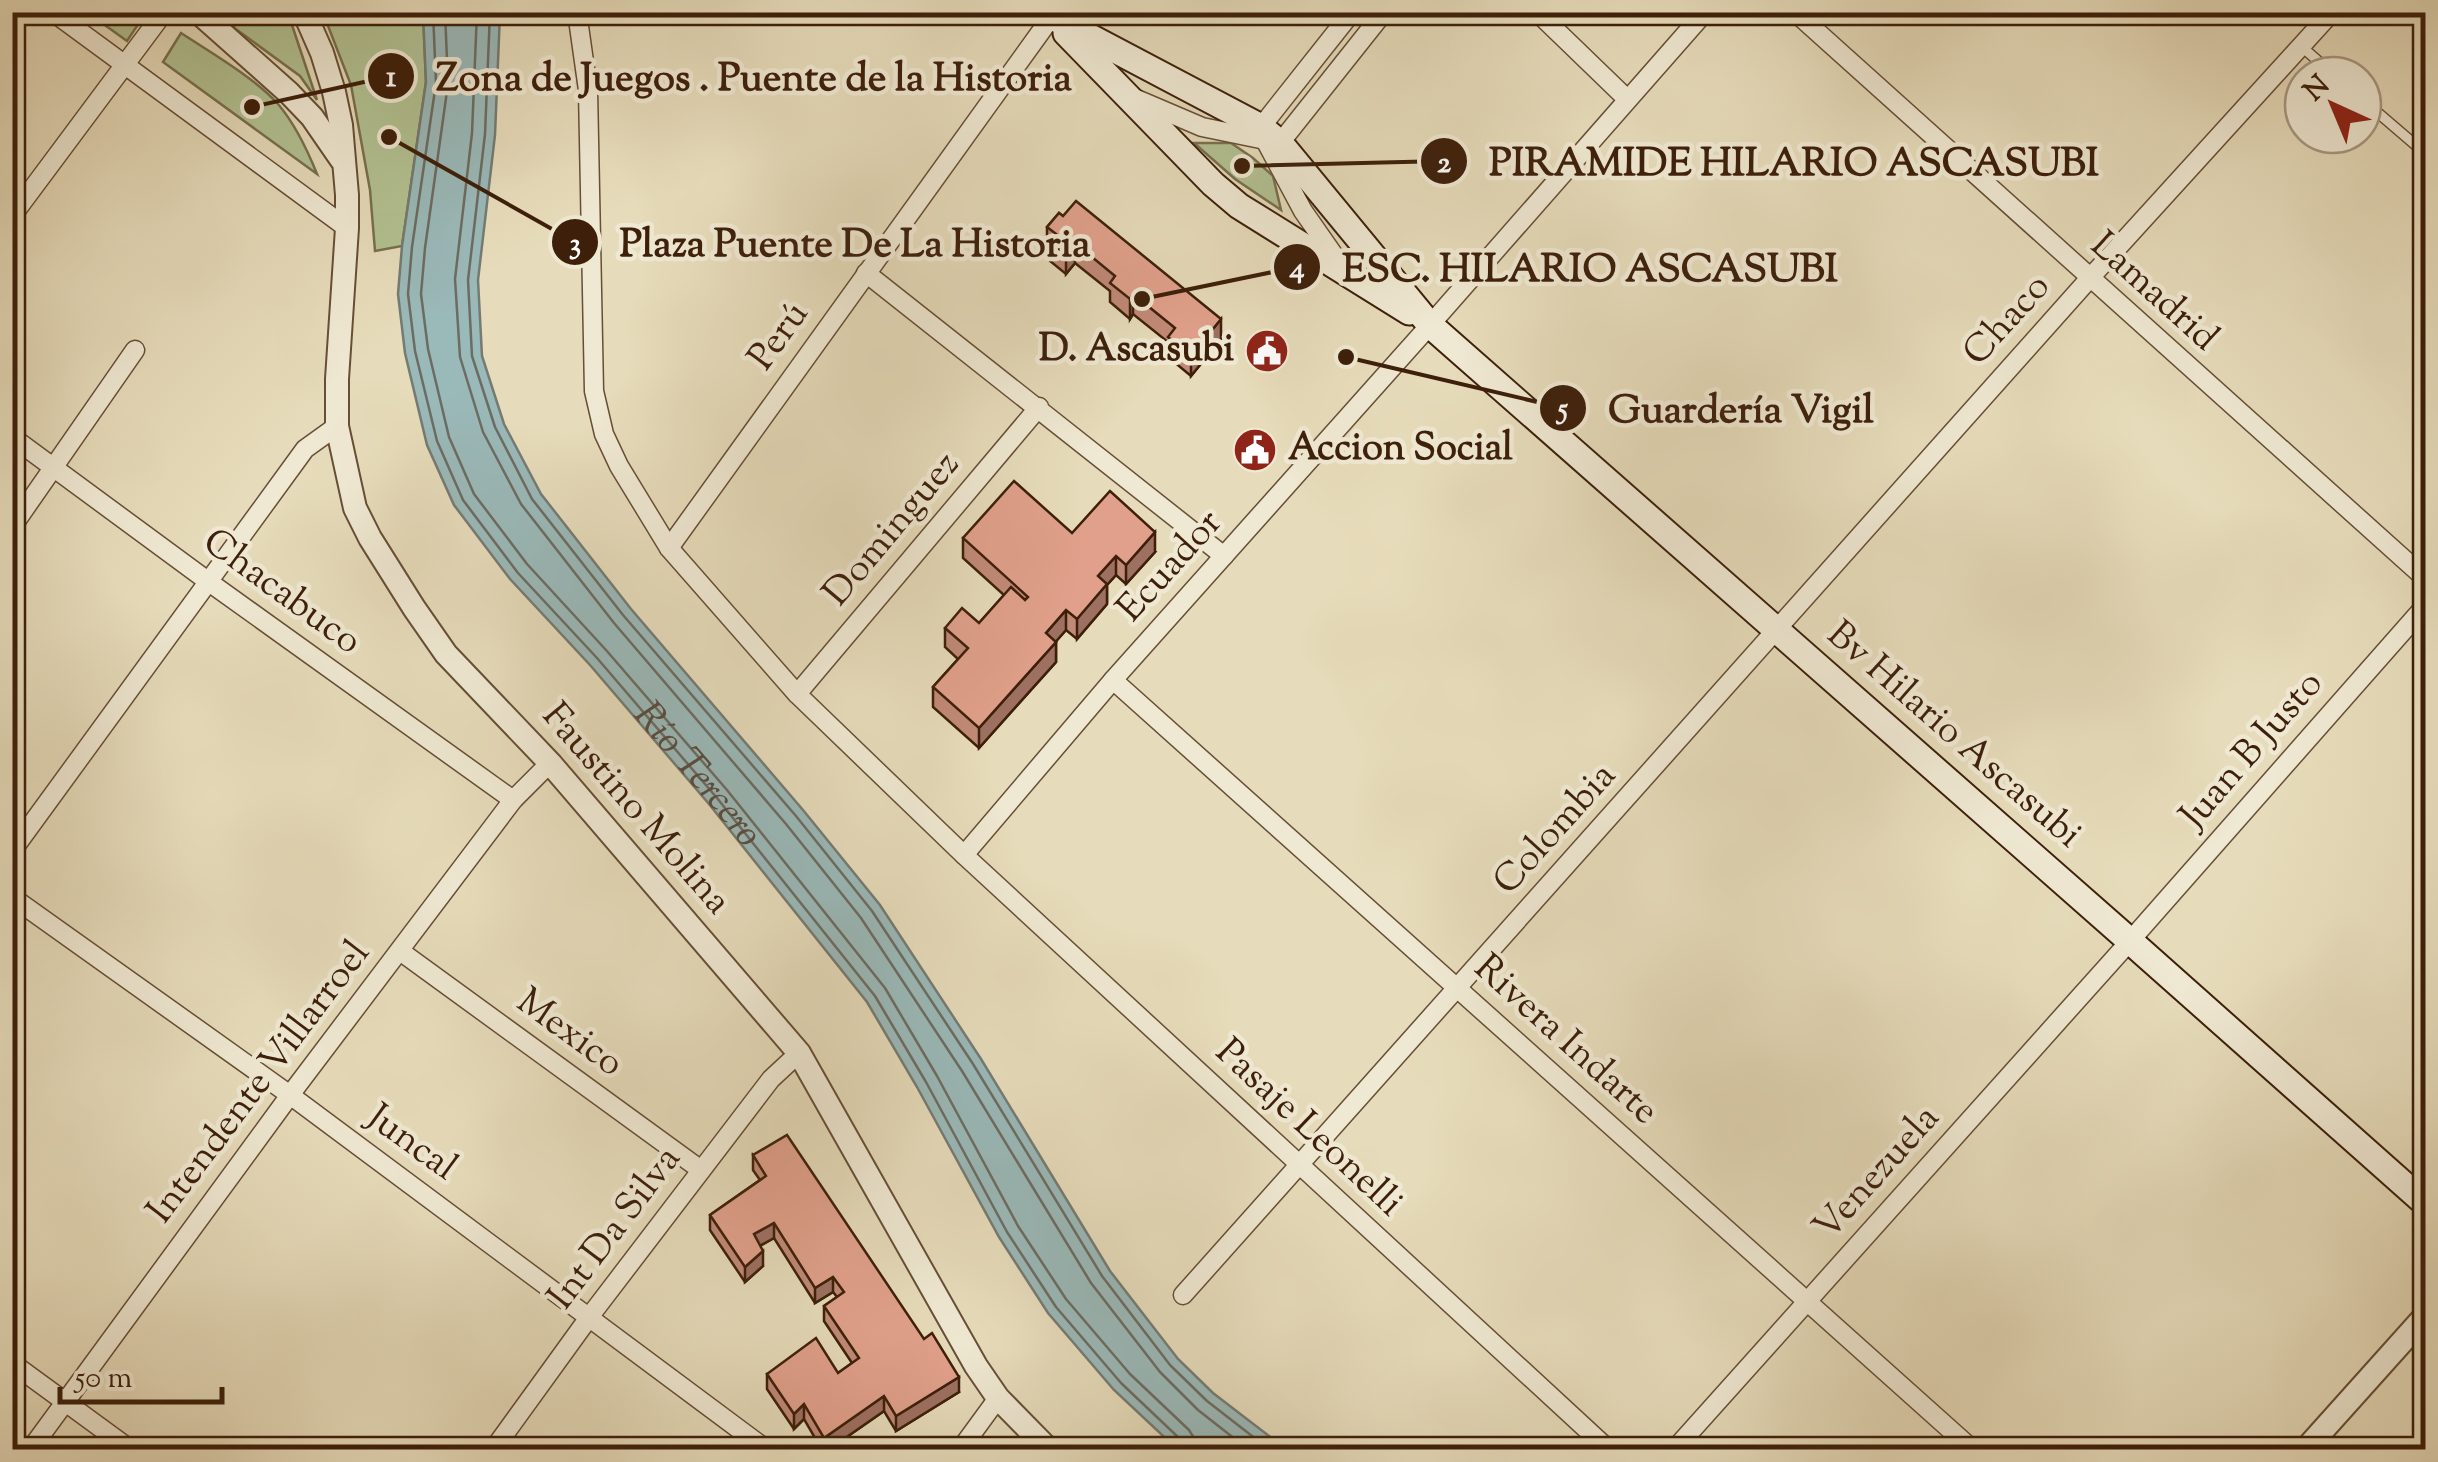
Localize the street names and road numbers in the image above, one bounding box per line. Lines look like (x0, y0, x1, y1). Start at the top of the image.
street label: Lamadrid (2077, 221, 2229, 365)
street label: Chaco (1952, 263, 2064, 379)
street label: Perú (737, 291, 824, 383)
street label: Dominguez (812, 441, 974, 619)
street label: Ecuador (1106, 499, 1236, 635)
street label: Chacabuco (190, 517, 372, 669)
street label: Bv Hilario Ascasubi (1814, 610, 2092, 862)
street label: Juan B Justo (2167, 660, 2337, 844)
street label: Faustino Molina (528, 692, 742, 928)
street label: Colombia (1482, 752, 1630, 908)
street label: Intendente Villarroel (136, 930, 384, 1236)
street label: Rivera Indarte (1461, 943, 1669, 1139)
street label: Mexico (504, 977, 634, 1091)
street label: Pasaje Leonelli (1202, 1027, 1414, 1231)
street label: Juncal (353, 1092, 467, 1195)
street label: Venezuela (1802, 1094, 1954, 1254)
street label: Int Da Silva (537, 1136, 695, 1322)

